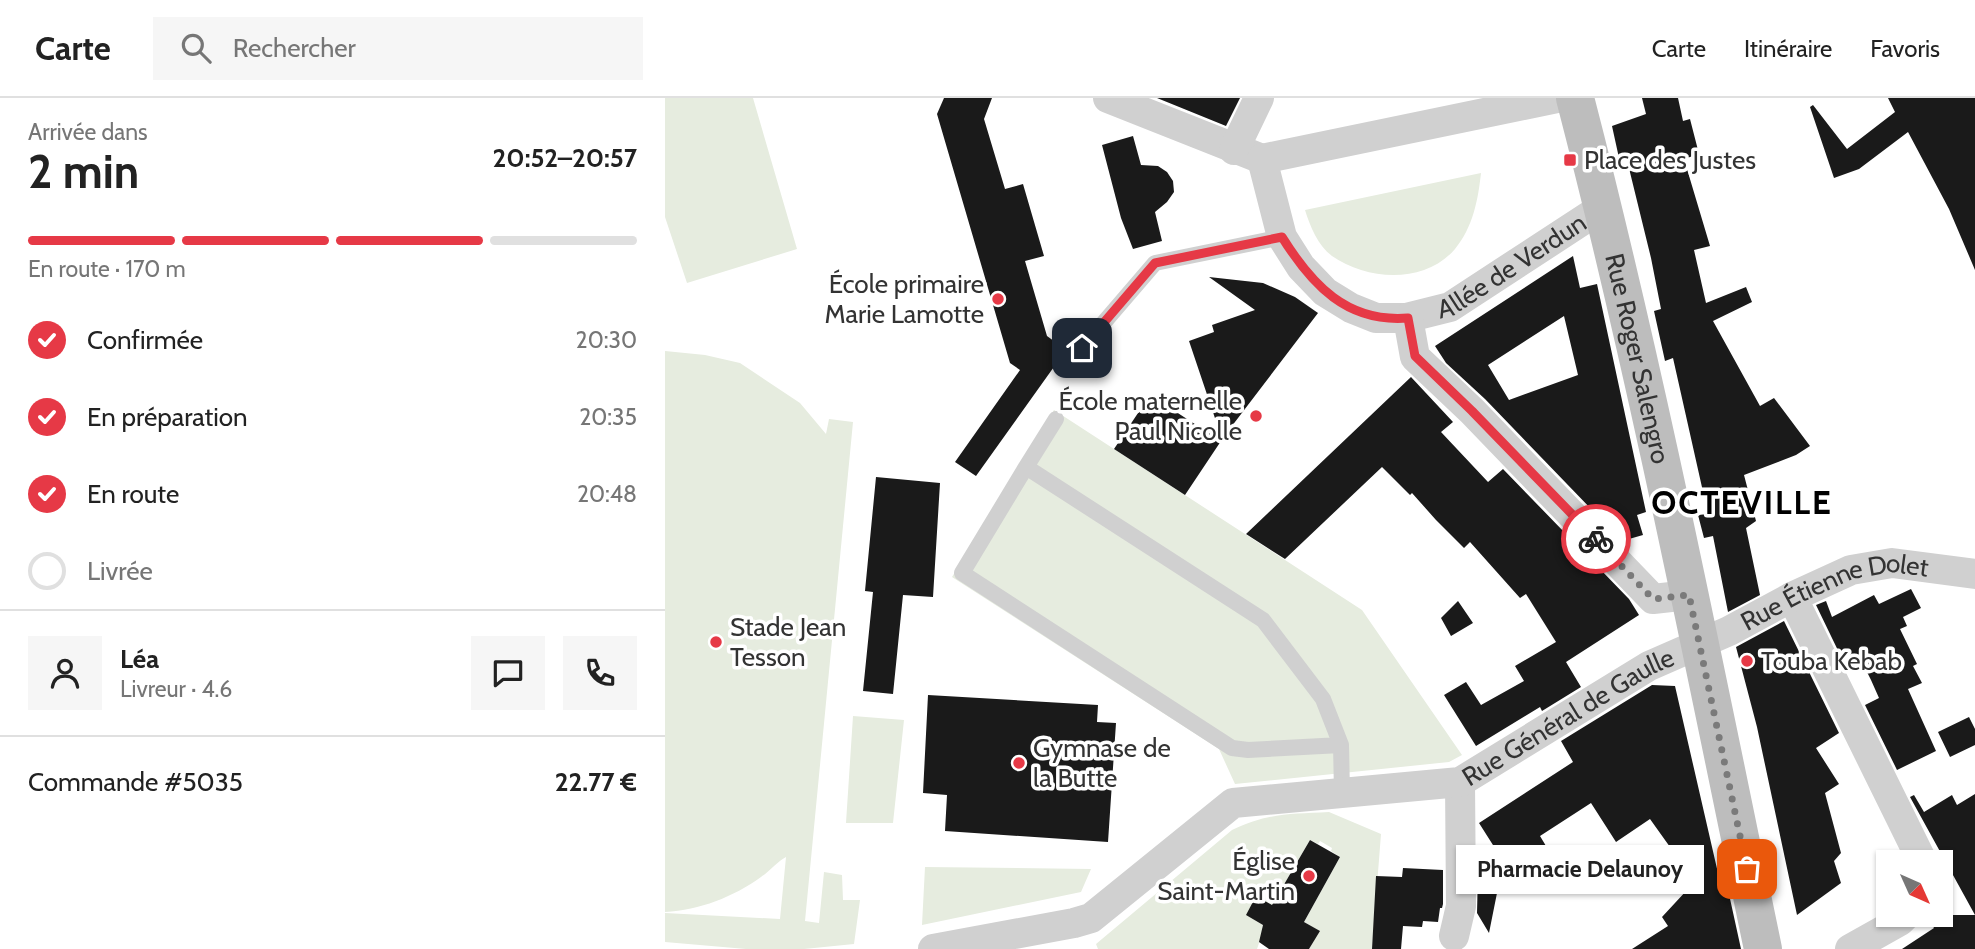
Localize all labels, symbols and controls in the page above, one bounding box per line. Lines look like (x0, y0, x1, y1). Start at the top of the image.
search box (153, 17, 643, 80)
text: Carte (35, 28, 111, 68)
icon: search (177, 29, 215, 67)
text: Rechercher (233, 32, 356, 64)
text: Carte (1652, 34, 1706, 63)
text: Itinéraire (1744, 34, 1832, 63)
text: Favoris (1870, 34, 1940, 63)
text: Arrivée dans (28, 118, 148, 146)
text: 20:52–20:57 (493, 142, 637, 174)
text: 2 min (28, 144, 139, 200)
place label: Place des Justes (1584, 144, 1756, 176)
marker: Place des Justes (1562, 152, 1578, 168)
street label: Allée de Verdun (1434, 206, 1592, 326)
street label: Rue Roger Salengro (1598, 250, 1677, 467)
text: En route · 170 m (28, 255, 186, 283)
place label: École primaire Marie Lamotte (825, 268, 984, 330)
marker: École primaire Marie Lamotte (990, 291, 1006, 307)
pin (1052, 318, 1112, 378)
icon: check (28, 321, 66, 359)
text: Confirmée (87, 324, 203, 356)
text: 20:30 (576, 326, 637, 354)
icon: home (1063, 329, 1101, 367)
place label: École maternelle Paul Nicolle (1058, 385, 1242, 447)
icon: check (28, 398, 66, 436)
text: En préparation (87, 401, 248, 433)
text: 20:35 (579, 403, 637, 431)
marker: École maternelle Paul Nicolle (1248, 408, 1264, 424)
icon: check (28, 475, 66, 513)
text: En route (87, 478, 179, 510)
text: 20:48 (577, 480, 637, 508)
district label: OCTEVILLE (1651, 482, 1833, 522)
courier (1561, 504, 1631, 574)
icon: bike (1577, 520, 1615, 558)
street label: Rue Étienne Dolet (1735, 546, 1931, 638)
text: Livrée (87, 555, 153, 587)
place label: Stade Jean Tesson (730, 611, 846, 673)
marker: Stade Jean Tesson (708, 634, 724, 650)
button: person (28, 636, 102, 710)
button: chat (471, 636, 545, 710)
button: phone (563, 636, 637, 710)
street label: Rue Général de Gaulle (1456, 641, 1679, 793)
text: Léa (120, 643, 159, 675)
place label: Touba Kebab (1761, 645, 1902, 677)
marker: Touba Kebab (1739, 653, 1755, 669)
text: Livreur · 4.6 (120, 675, 232, 703)
place label: Gymnase de la Butte (1033, 732, 1171, 794)
marker: Gymnase de la Butte (1011, 755, 1027, 771)
text: Commande #5035 (28, 766, 243, 798)
text: 22.77 € (555, 766, 637, 798)
pin (1717, 839, 1777, 899)
callout: Pharmacie Delaunoy (1457, 844, 1705, 894)
place label: Église Saint-Martin (1157, 845, 1295, 907)
icon: bag (1728, 850, 1766, 888)
north arrow (1876, 850, 1953, 928)
map controls (1876, 850, 1953, 927)
text: Pharmacie Delaunoy (1477, 855, 1683, 883)
marker: Église Saint-Martin (1301, 868, 1317, 884)

